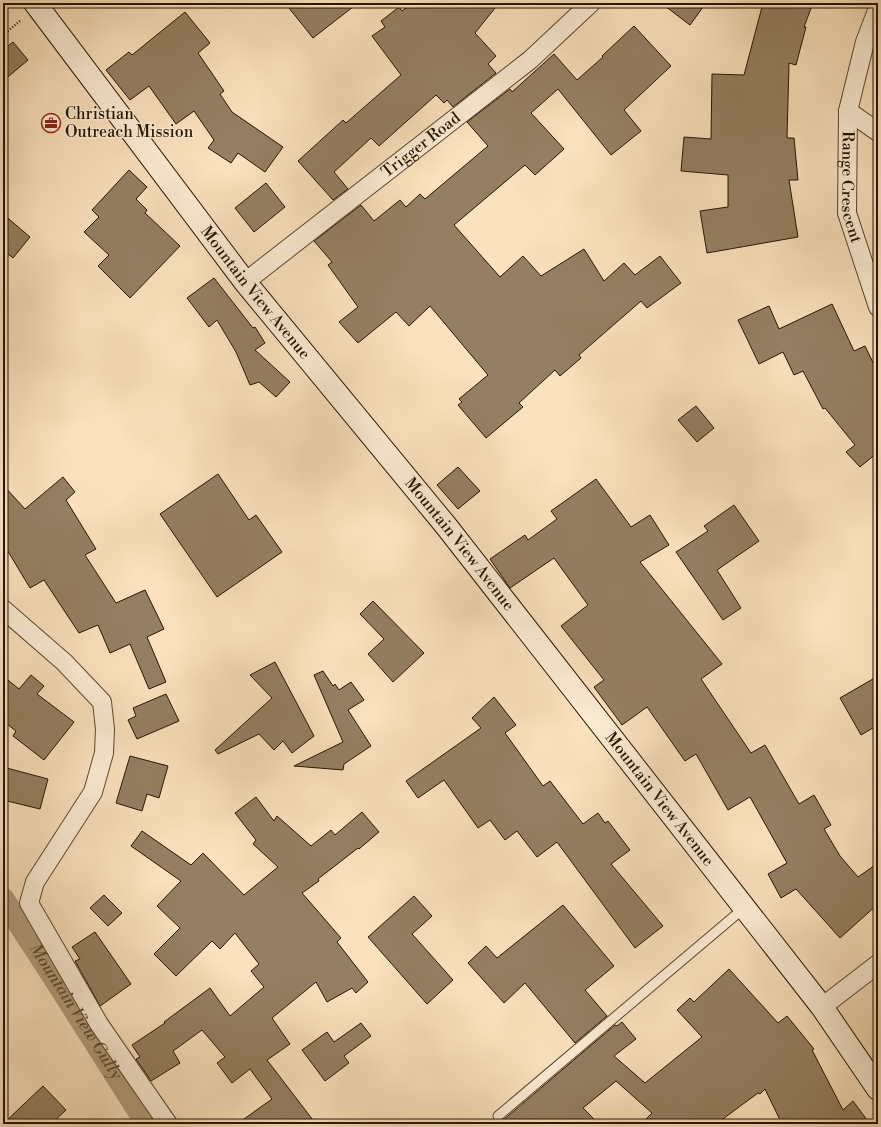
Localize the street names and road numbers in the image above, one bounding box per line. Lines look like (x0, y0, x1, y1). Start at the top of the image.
street label: Trigger Road (377, 108, 465, 182)
street label: Range Crescent (837, 131, 866, 246)
street label: Mountain View Avenue (196, 222, 315, 363)
street label: Mountain View Avenue (400, 473, 519, 615)
street label: Mountain View Avenue (601, 728, 718, 870)

